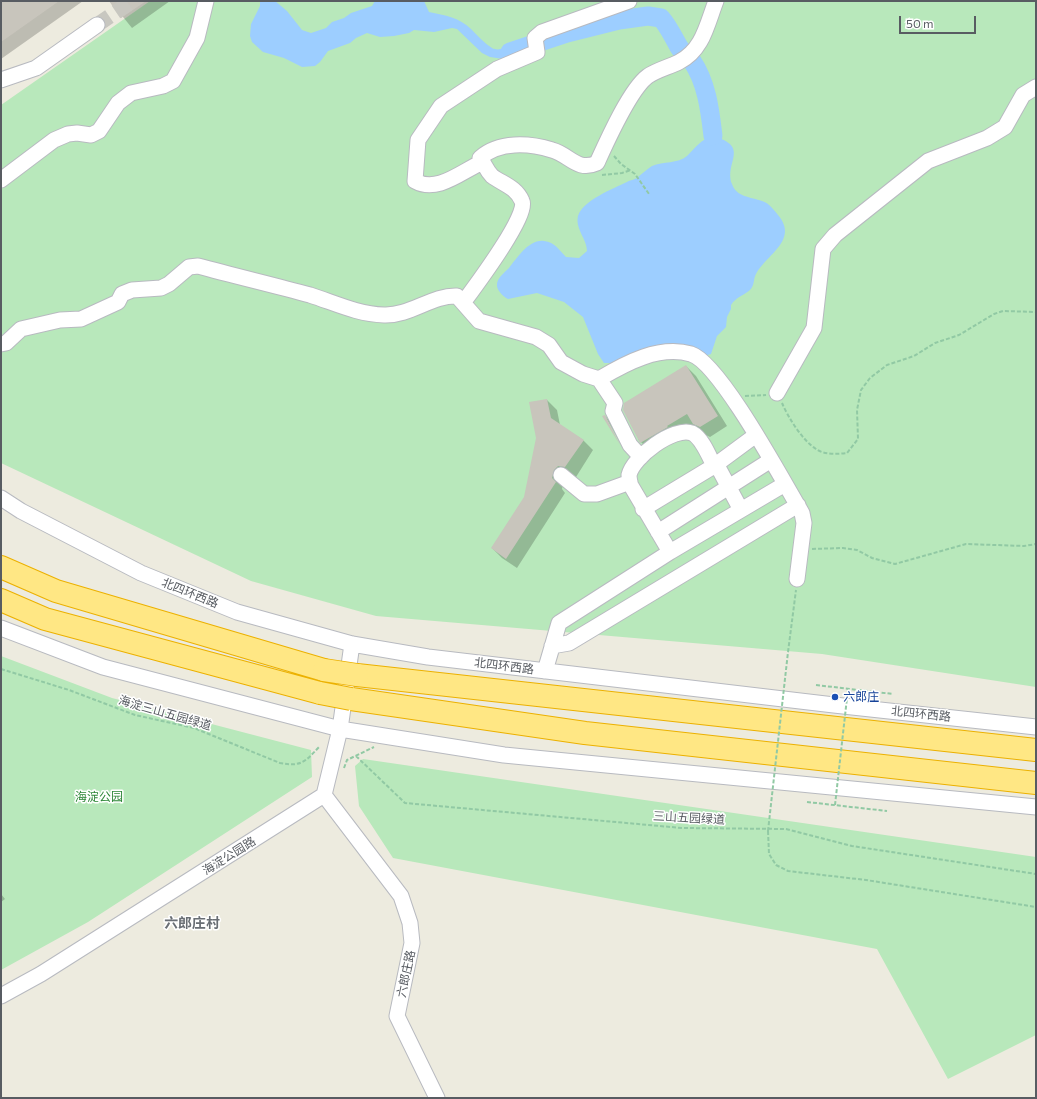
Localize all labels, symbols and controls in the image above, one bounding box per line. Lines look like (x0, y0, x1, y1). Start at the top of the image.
scale bar (901, 8, 978, 34)
text: 50 m (906, 16, 934, 30)
street label: 北四环西路 (159, 575, 221, 611)
street label: 北四环西路 (473, 655, 535, 677)
place label: 六郎庄 (843, 690, 879, 704)
marker: 六郎庄 (830, 692, 840, 702)
street label: 海淀三山五园绿道 (117, 693, 213, 733)
street label: 北四环西路 (890, 704, 952, 724)
park label: 海淀公园 (75, 790, 123, 804)
street label: 三山五园绿道 (653, 809, 725, 827)
street label: 海淀公园路 (200, 834, 258, 878)
district label: 六郎庄村 (164, 915, 220, 931)
street label: 六郎庄路 (394, 949, 418, 999)

